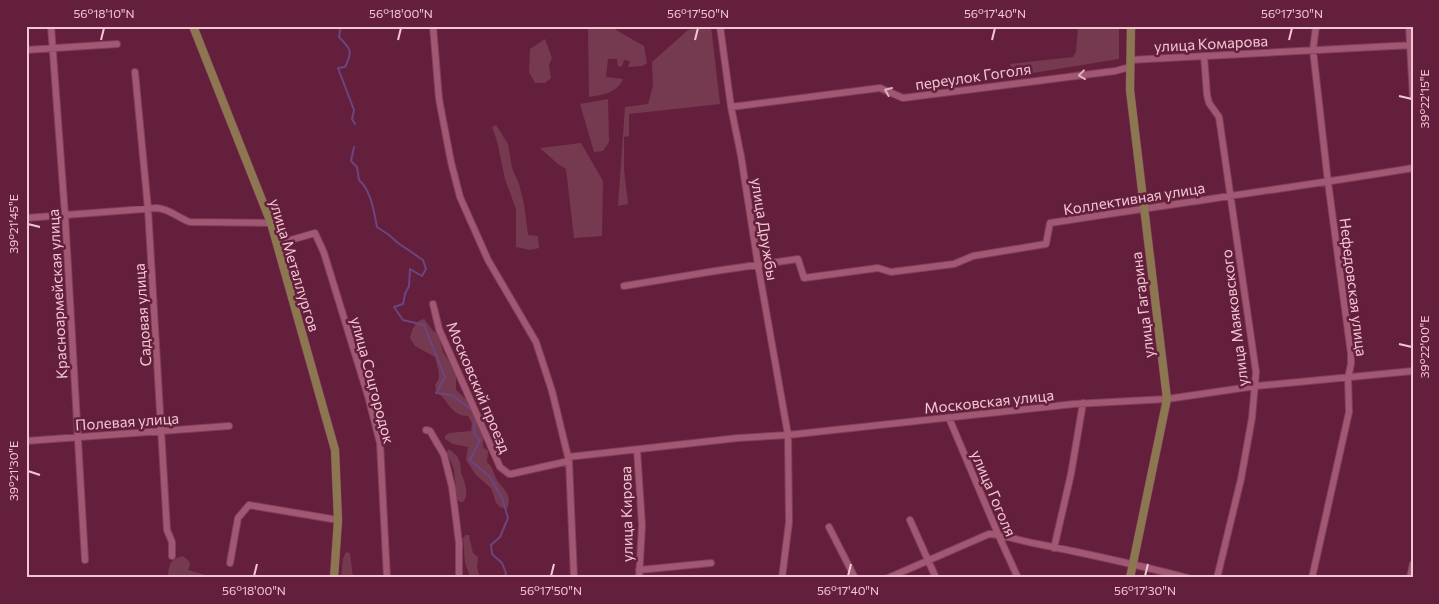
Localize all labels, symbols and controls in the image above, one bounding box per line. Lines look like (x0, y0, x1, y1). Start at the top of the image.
text: 56°18'10"N (73, 6, 135, 20)
text: 56°18'00"N (369, 6, 433, 20)
text: 56°17'50"N (667, 6, 729, 20)
text: 56°17'40"N (964, 6, 1026, 20)
text: 56°17'30"N (1261, 6, 1323, 20)
street label: улица Комарова (1153, 31, 1269, 55)
street label: переулок Гоголя (914, 59, 1032, 93)
one-way arrow (1078, 69, 1086, 80)
text: 39°22'15"E (1417, 69, 1431, 129)
one-way arrow (884, 87, 893, 98)
street label: улица Дружбы (748, 176, 782, 282)
street label: Коллективная улица (1062, 178, 1206, 218)
text: 39°21'45"E (6, 194, 20, 254)
street label: улица Металлургов (266, 196, 324, 334)
street label: Красноармейская улица (44, 209, 70, 379)
street label: Нефедовская улица (1337, 217, 1371, 357)
street label: улица Маяковского (1217, 248, 1251, 388)
street label: улица Гагарина (1127, 251, 1157, 359)
street label: Садовая улица (129, 263, 155, 367)
street label: улица Соцгородок (347, 315, 399, 445)
text: 39°22'00"E (1417, 316, 1431, 378)
street label: Московский проезд (443, 319, 515, 456)
street label: Московская улица (923, 385, 1055, 417)
street label: Полевая улица (74, 408, 180, 434)
text: 39°21'30"E (6, 441, 20, 501)
street label: улица Гоголя (968, 447, 1020, 539)
street label: улица Кирова (616, 466, 636, 562)
text: 56°18'00"N (222, 583, 286, 597)
text: 56°17'50"N (520, 583, 582, 597)
text: 56°17'40"N (817, 583, 879, 597)
text: 56°17'30"N (1114, 583, 1176, 597)

